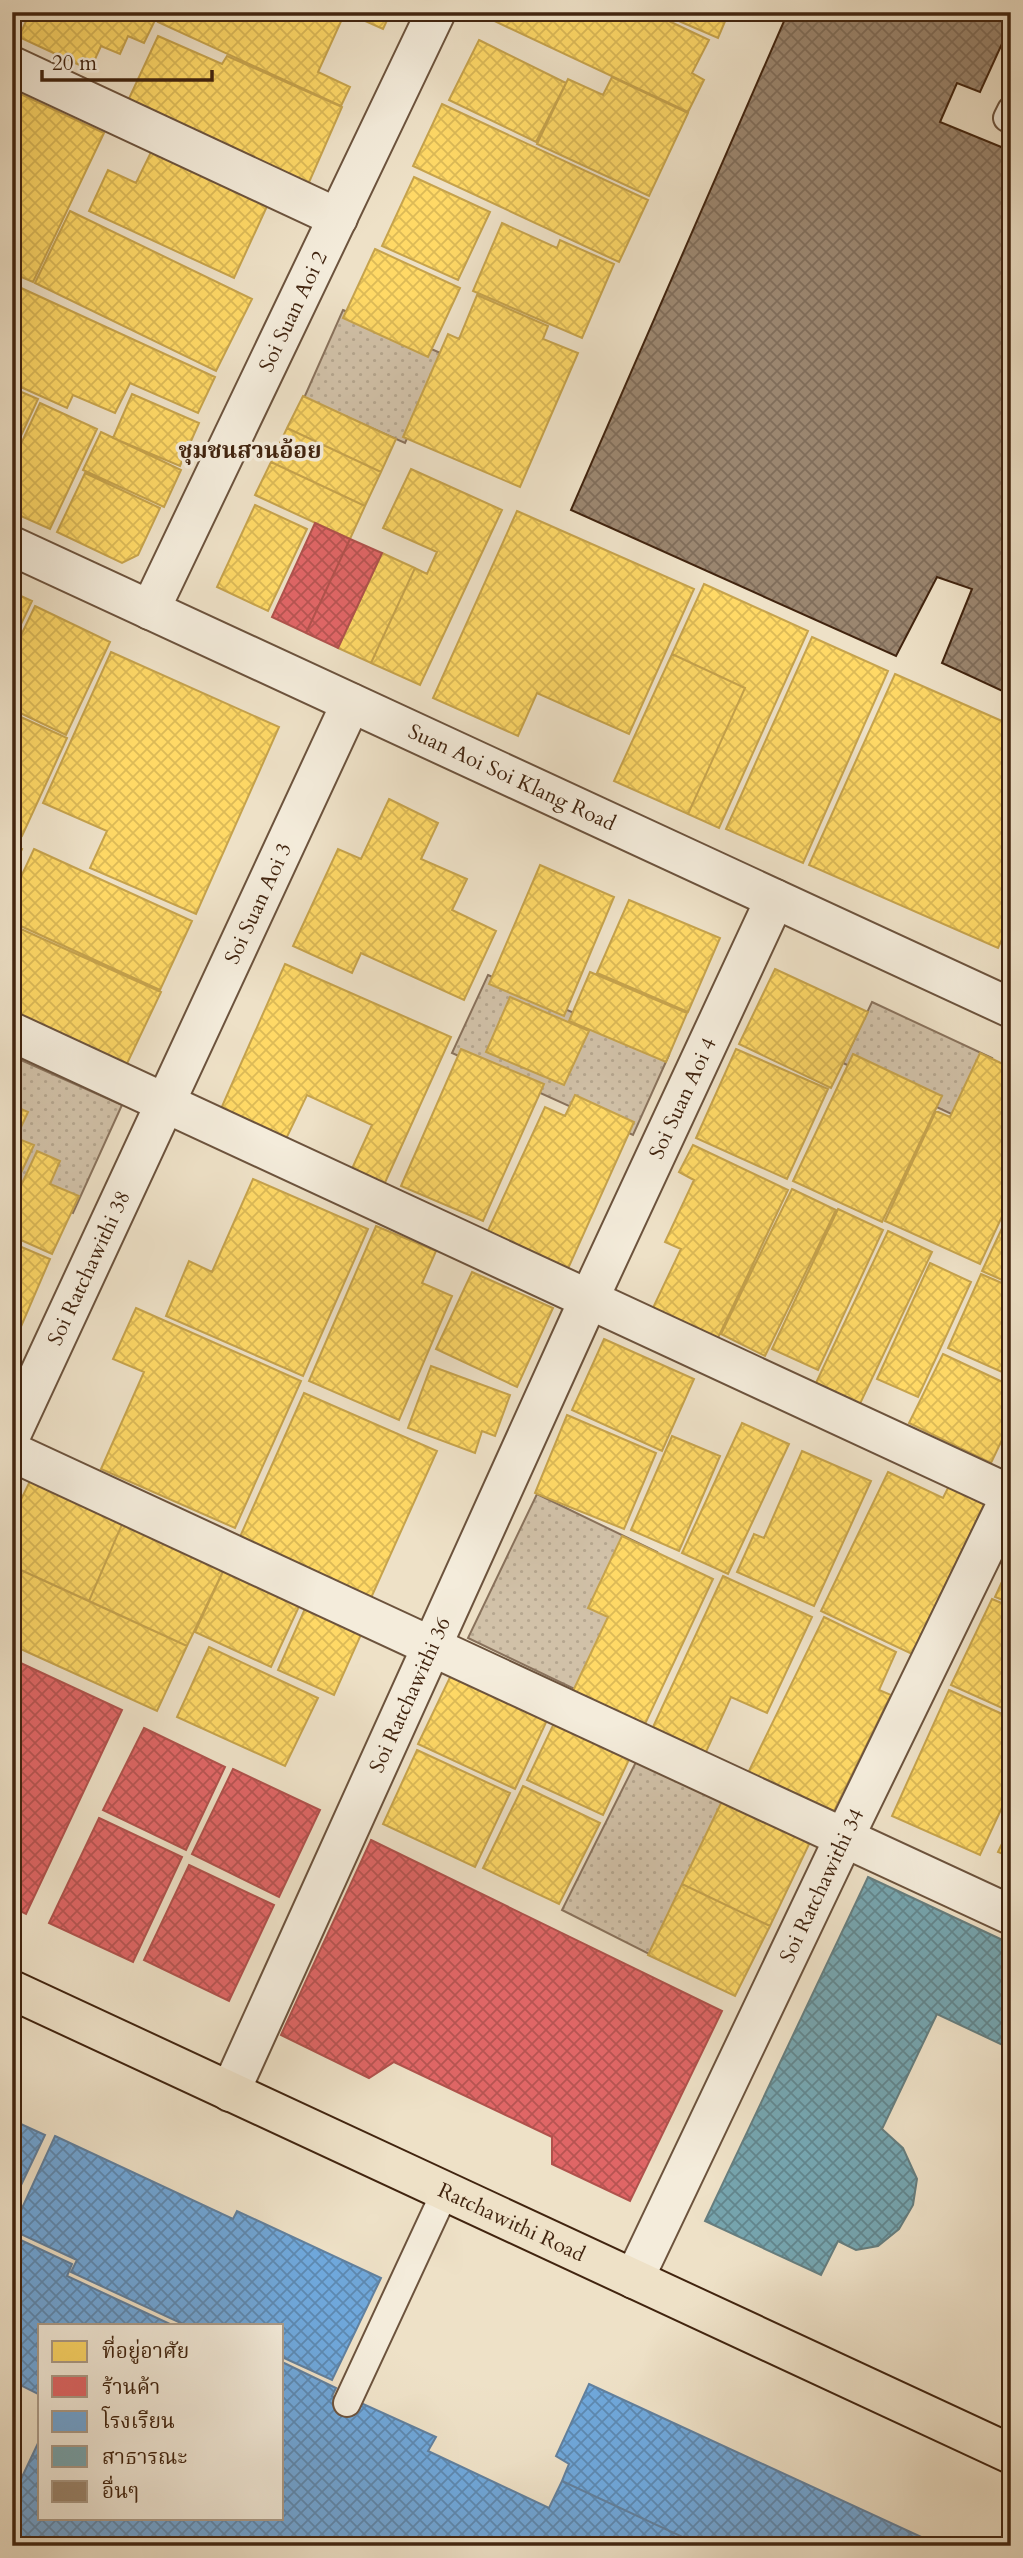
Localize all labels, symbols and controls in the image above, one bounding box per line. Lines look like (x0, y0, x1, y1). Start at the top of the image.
scale bar (42, 38, 212, 82)
text: 20 m (52, 49, 97, 78)
street label: Soi Suan Aoi 2 (252, 246, 335, 377)
district label: ชุมชนสวนอ้อย (178, 435, 322, 466)
street label: Suan Aoi Soi Klang Road (403, 717, 620, 838)
street label: Soi Suan Aoi 3 (218, 838, 299, 969)
street label: Soi Suan Aoi 4 (642, 1033, 724, 1164)
street label: Soi Ratchawithi 38 (41, 1186, 138, 1350)
street label: Soi Ratchawithi 36 (362, 1613, 458, 1777)
street label: Soi Ratchawithi 34 (773, 1803, 871, 1968)
street label: Ratchawithi Road (433, 2176, 590, 2269)
legend (38, 2324, 284, 2520)
text: ที่อยู่อาศัย (102, 2335, 189, 2366)
text: ร้านค้า (102, 2373, 160, 2402)
text: โรงเรียน (101, 2406, 175, 2436)
text: สาธารณะ (102, 2443, 187, 2472)
text: อื่นๆ (102, 2475, 139, 2506)

